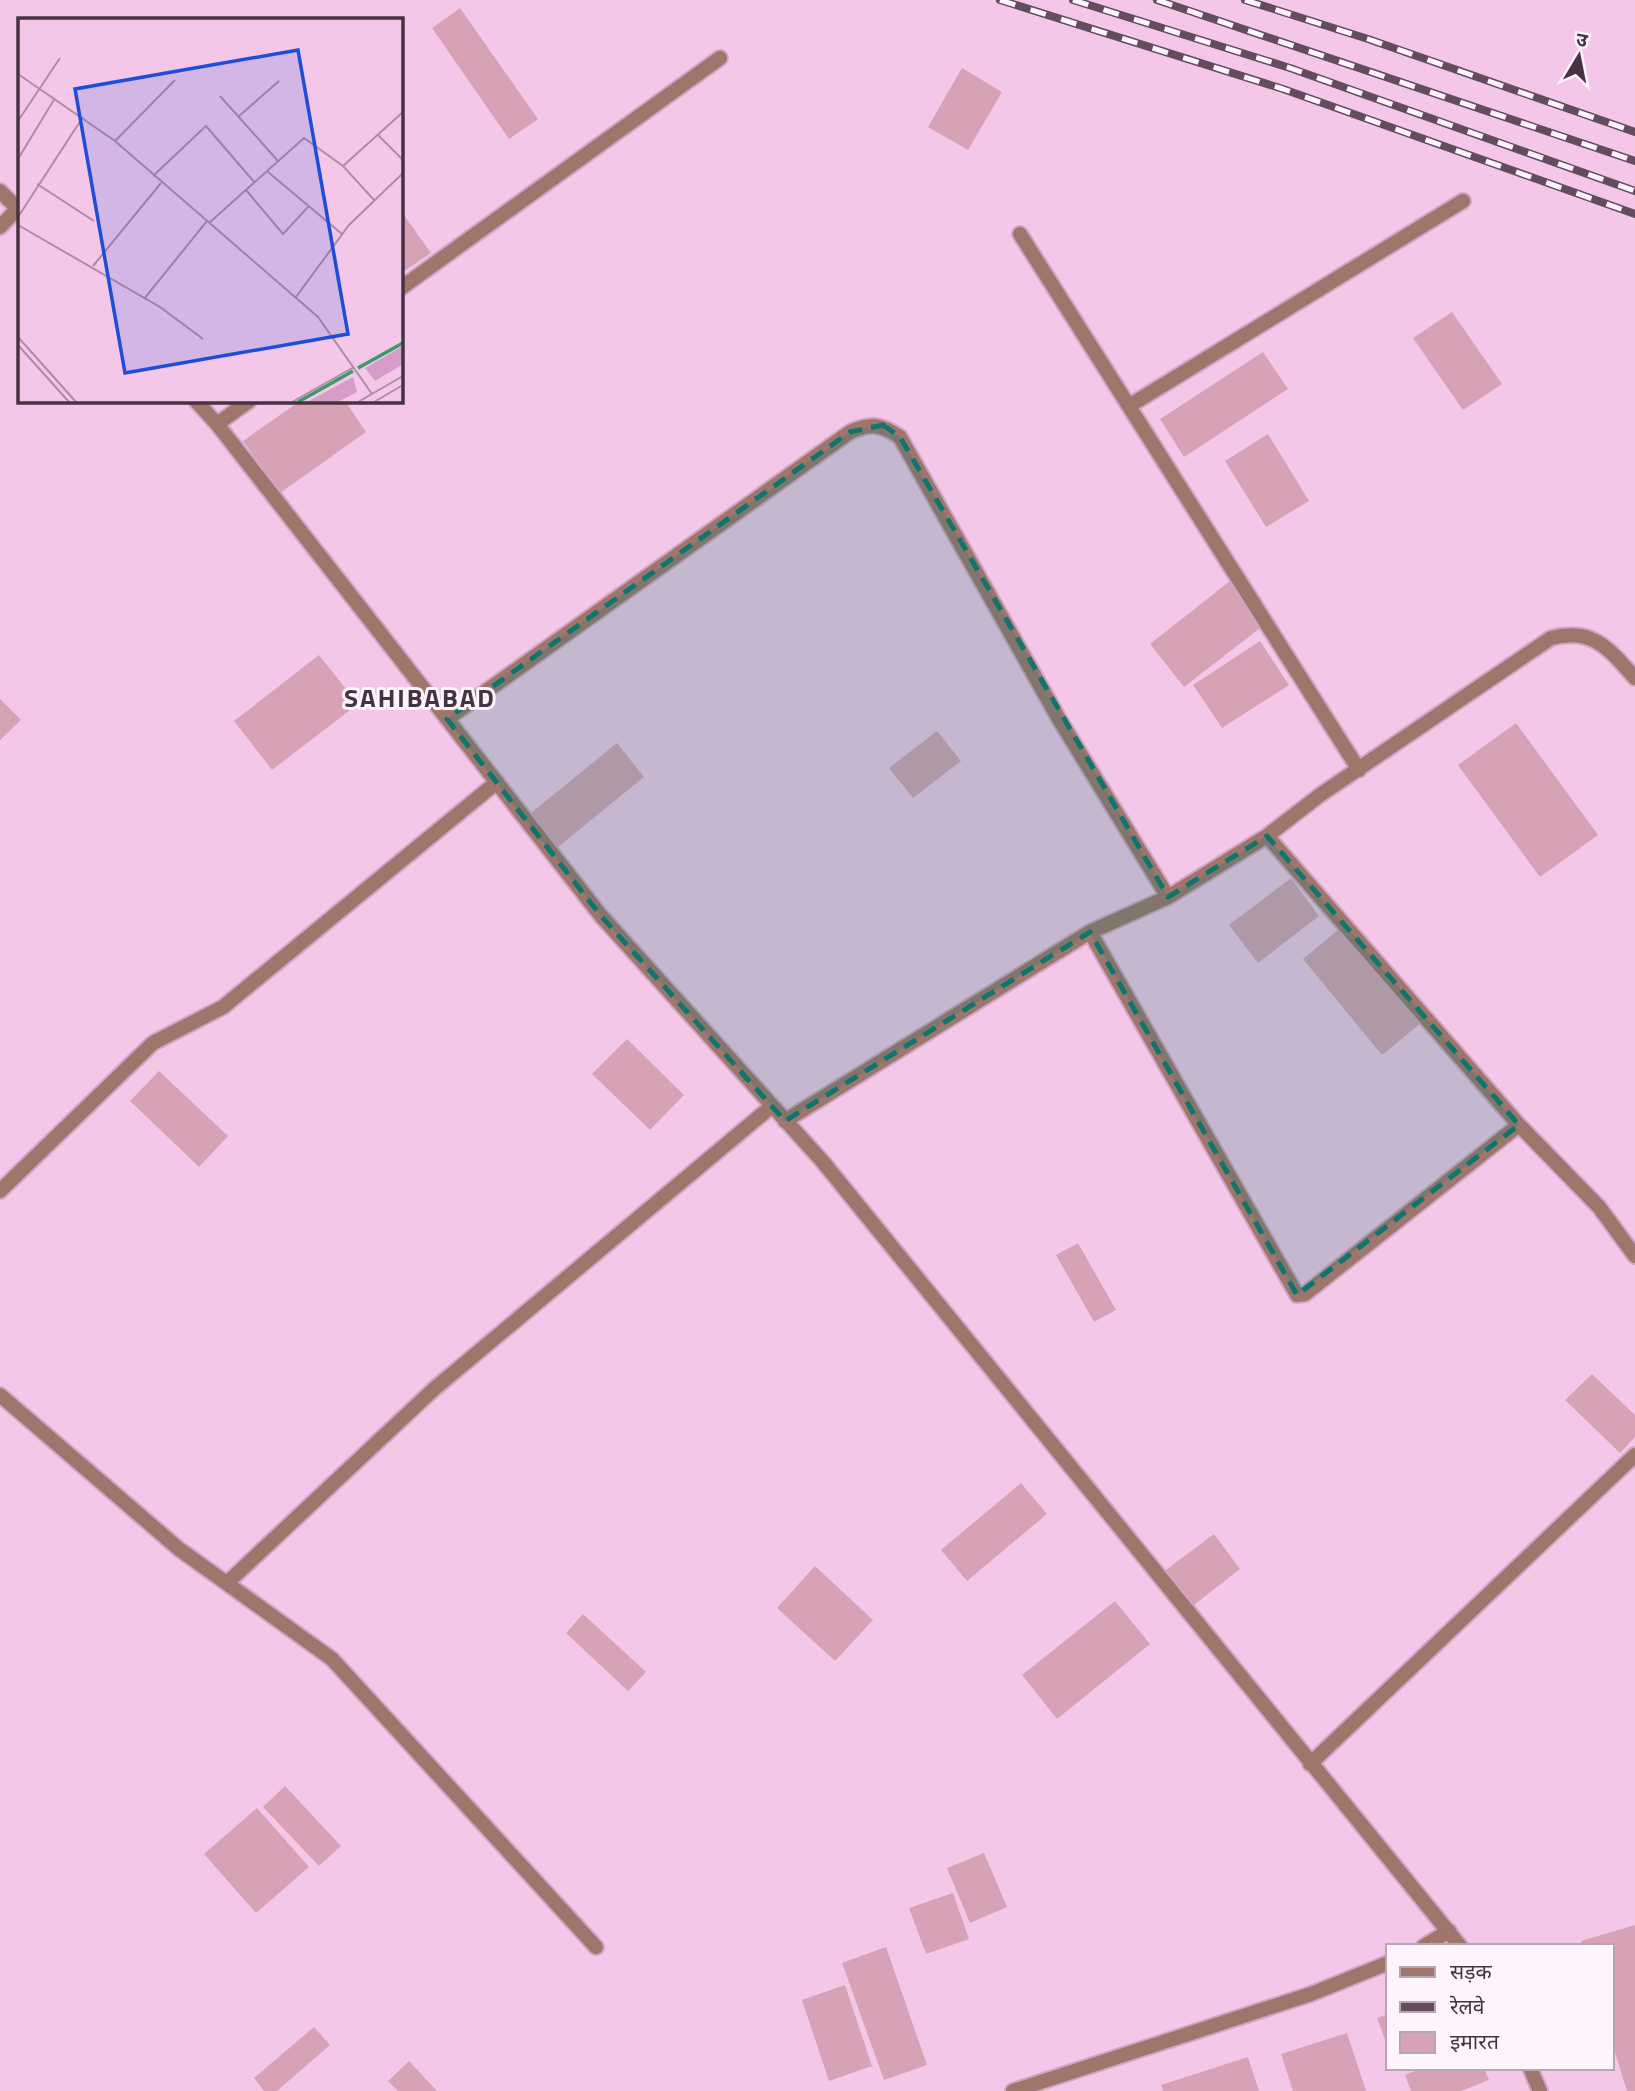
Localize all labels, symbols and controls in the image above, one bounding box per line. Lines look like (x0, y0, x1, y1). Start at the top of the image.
inset map (18, 18, 402, 402)
north arrow (1544, 21, 1614, 91)
text: उ (1574, 24, 1591, 54)
district label: SAHIBABAD (344, 678, 496, 717)
legend (1386, 1944, 1614, 2070)
text: सड़क (1450, 1955, 1492, 1987)
text: रेलवे (1449, 1990, 1485, 2022)
text: इमारत (1450, 2025, 1500, 2057)

